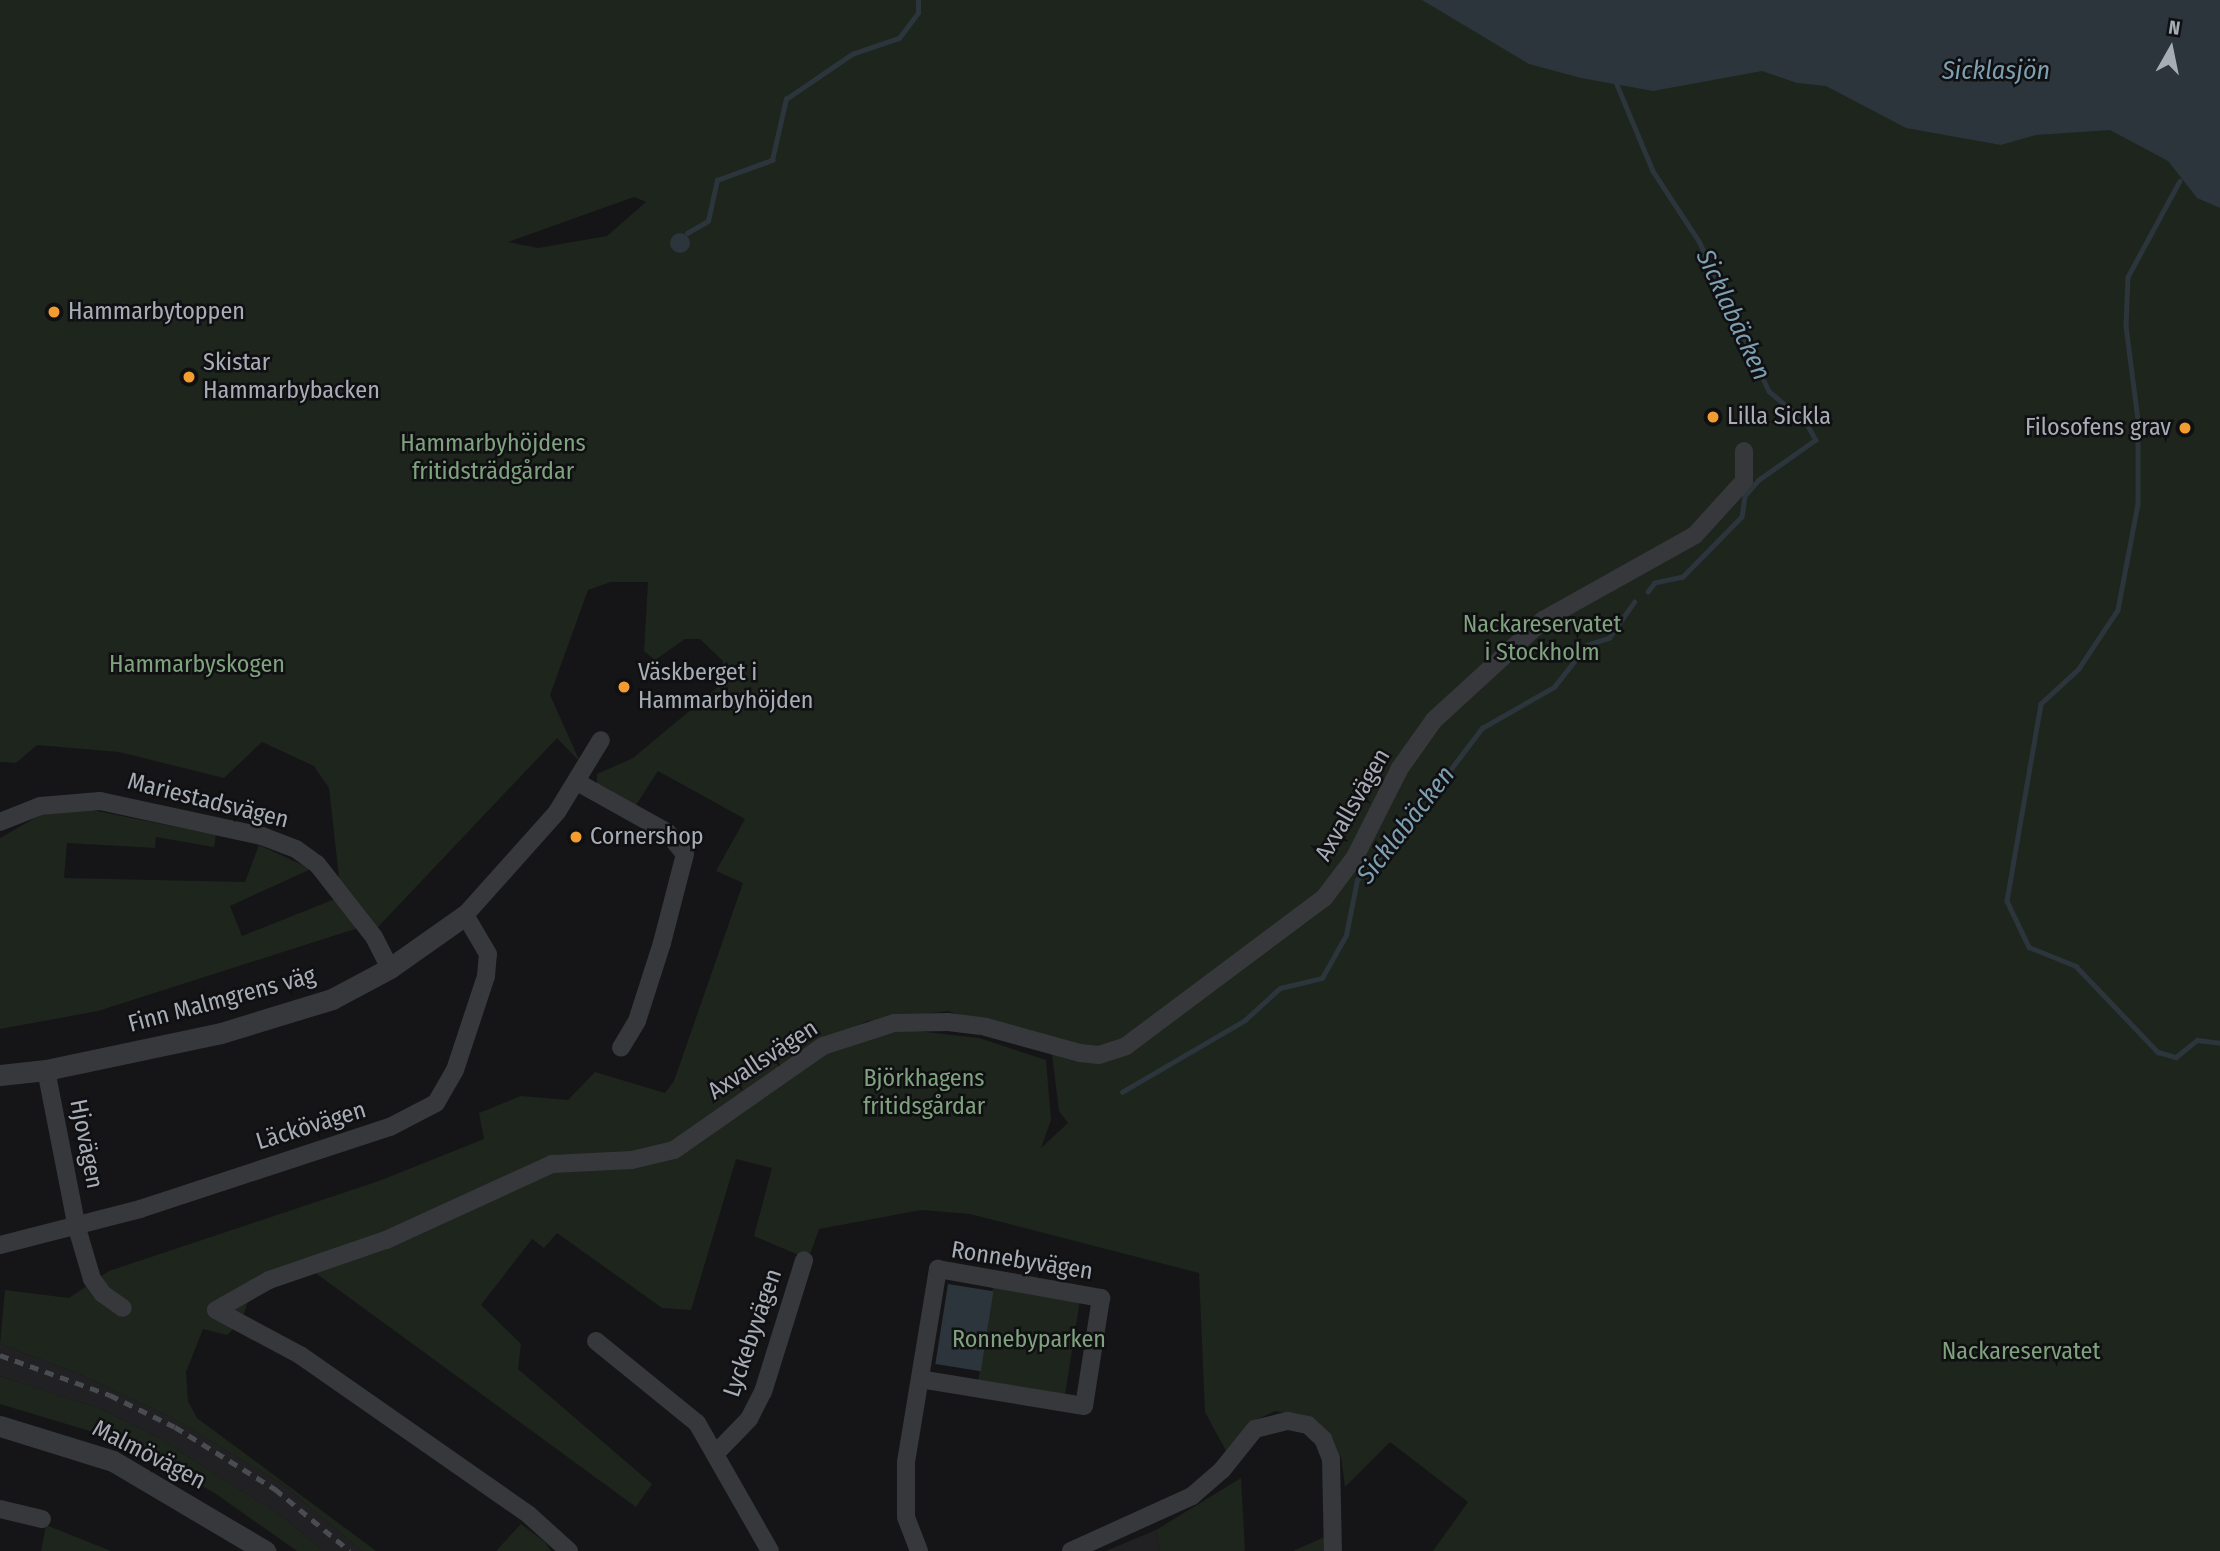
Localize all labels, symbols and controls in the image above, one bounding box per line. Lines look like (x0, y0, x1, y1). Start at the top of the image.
north arrow (2136, 14, 2206, 84)
text: N (2167, 16, 2182, 40)
water label: Sicklasjön (1942, 55, 2050, 87)
water label: Sicklabäcken (1689, 245, 1777, 385)
place label: Hammarbytoppen (68, 298, 245, 326)
marker: Hammarbytoppen (46, 304, 62, 320)
place label: Skistar Hammarbybacken (203, 349, 380, 405)
marker: Skistar Hammarbybacken (181, 369, 197, 385)
place label: Lilla Sickla (1727, 403, 1831, 431)
marker: Lilla Sickla (1705, 409, 1721, 425)
place label: Filosofens grav (2025, 414, 2171, 442)
marker: Filosofens grav (2177, 420, 2193, 436)
park label: Hammarbyhöjdens fritidsträdgårdar (400, 430, 586, 486)
park label: Nackareservatet i Stockholm (1463, 611, 1621, 667)
park label: Hammarbyskogen (109, 651, 285, 679)
place label: Väskberget i Hammarbyhöjden (638, 659, 813, 715)
marker: Väskberget i Hammarbyhöjden (616, 679, 632, 695)
street label: Axvallsvägen (1309, 744, 1397, 866)
water label: Sicklabäcken (1350, 760, 1462, 890)
street label: Mariestadsvägen (125, 767, 291, 835)
place label: Cornershop (590, 823, 704, 851)
marker: Cornershop (568, 829, 584, 845)
street label: Finn Malmgrens väg (125, 961, 319, 1039)
street label: Axvallsvägen (703, 1014, 823, 1106)
park label: Björkhagens fritidsgårdar (863, 1065, 985, 1121)
street label: Läckövägen (253, 1096, 369, 1156)
street label: Hjovägen (63, 1097, 109, 1191)
street label: Ronnebyvägen (949, 1236, 1095, 1286)
street label: Lyckebyvägen (718, 1265, 788, 1401)
park label: Ronnebyparken (952, 1326, 1106, 1354)
park label: Nackareservatet (1942, 1338, 2100, 1366)
street label: Malmövägen (88, 1414, 210, 1496)

